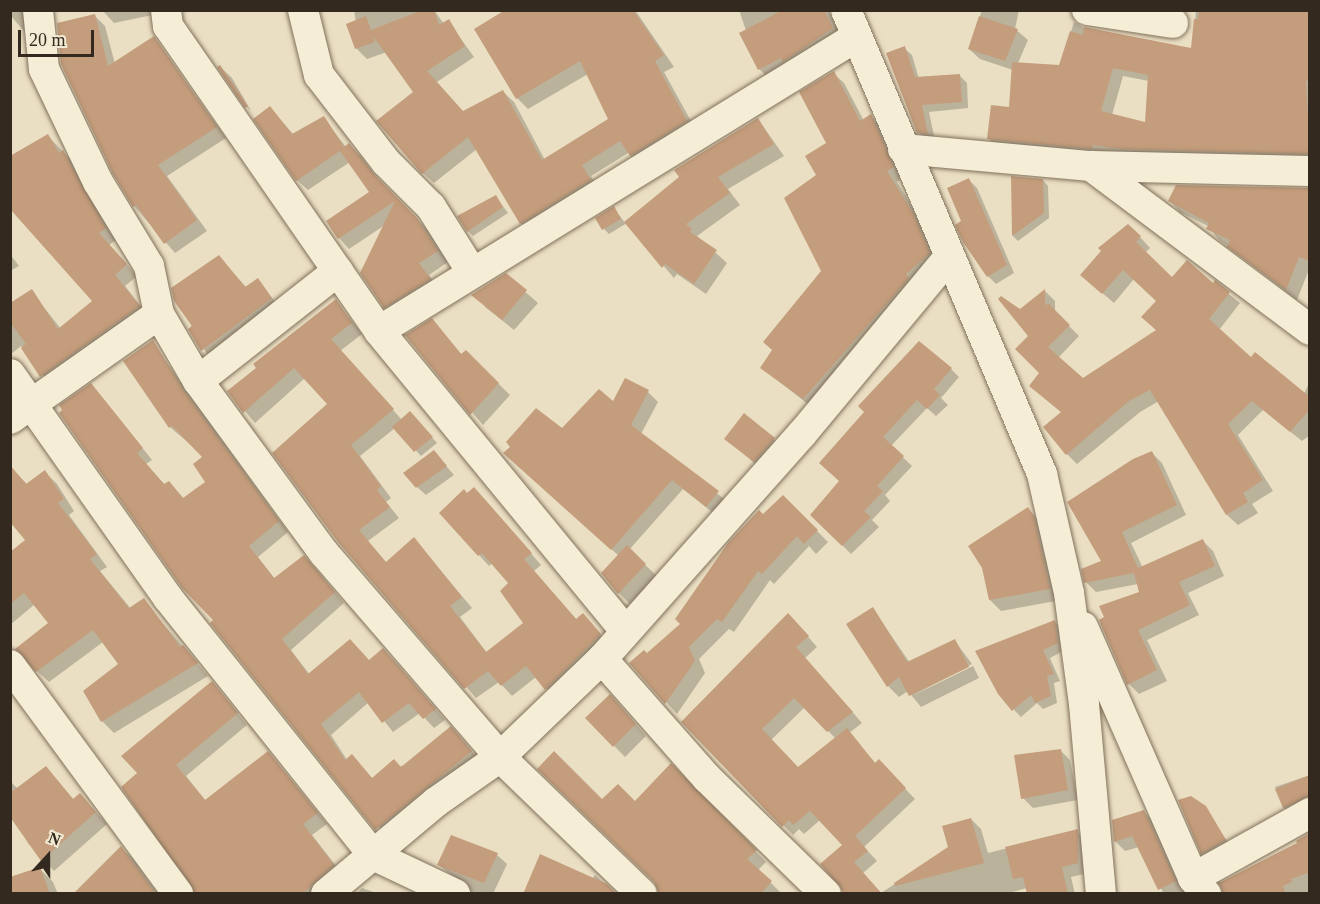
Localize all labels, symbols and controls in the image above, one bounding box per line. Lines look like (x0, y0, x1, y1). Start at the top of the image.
scale bar (21, 18, 98, 56)
text: 20 m (29, 30, 66, 50)
north arrow (18, 826, 78, 886)
text: N (46, 829, 63, 849)

